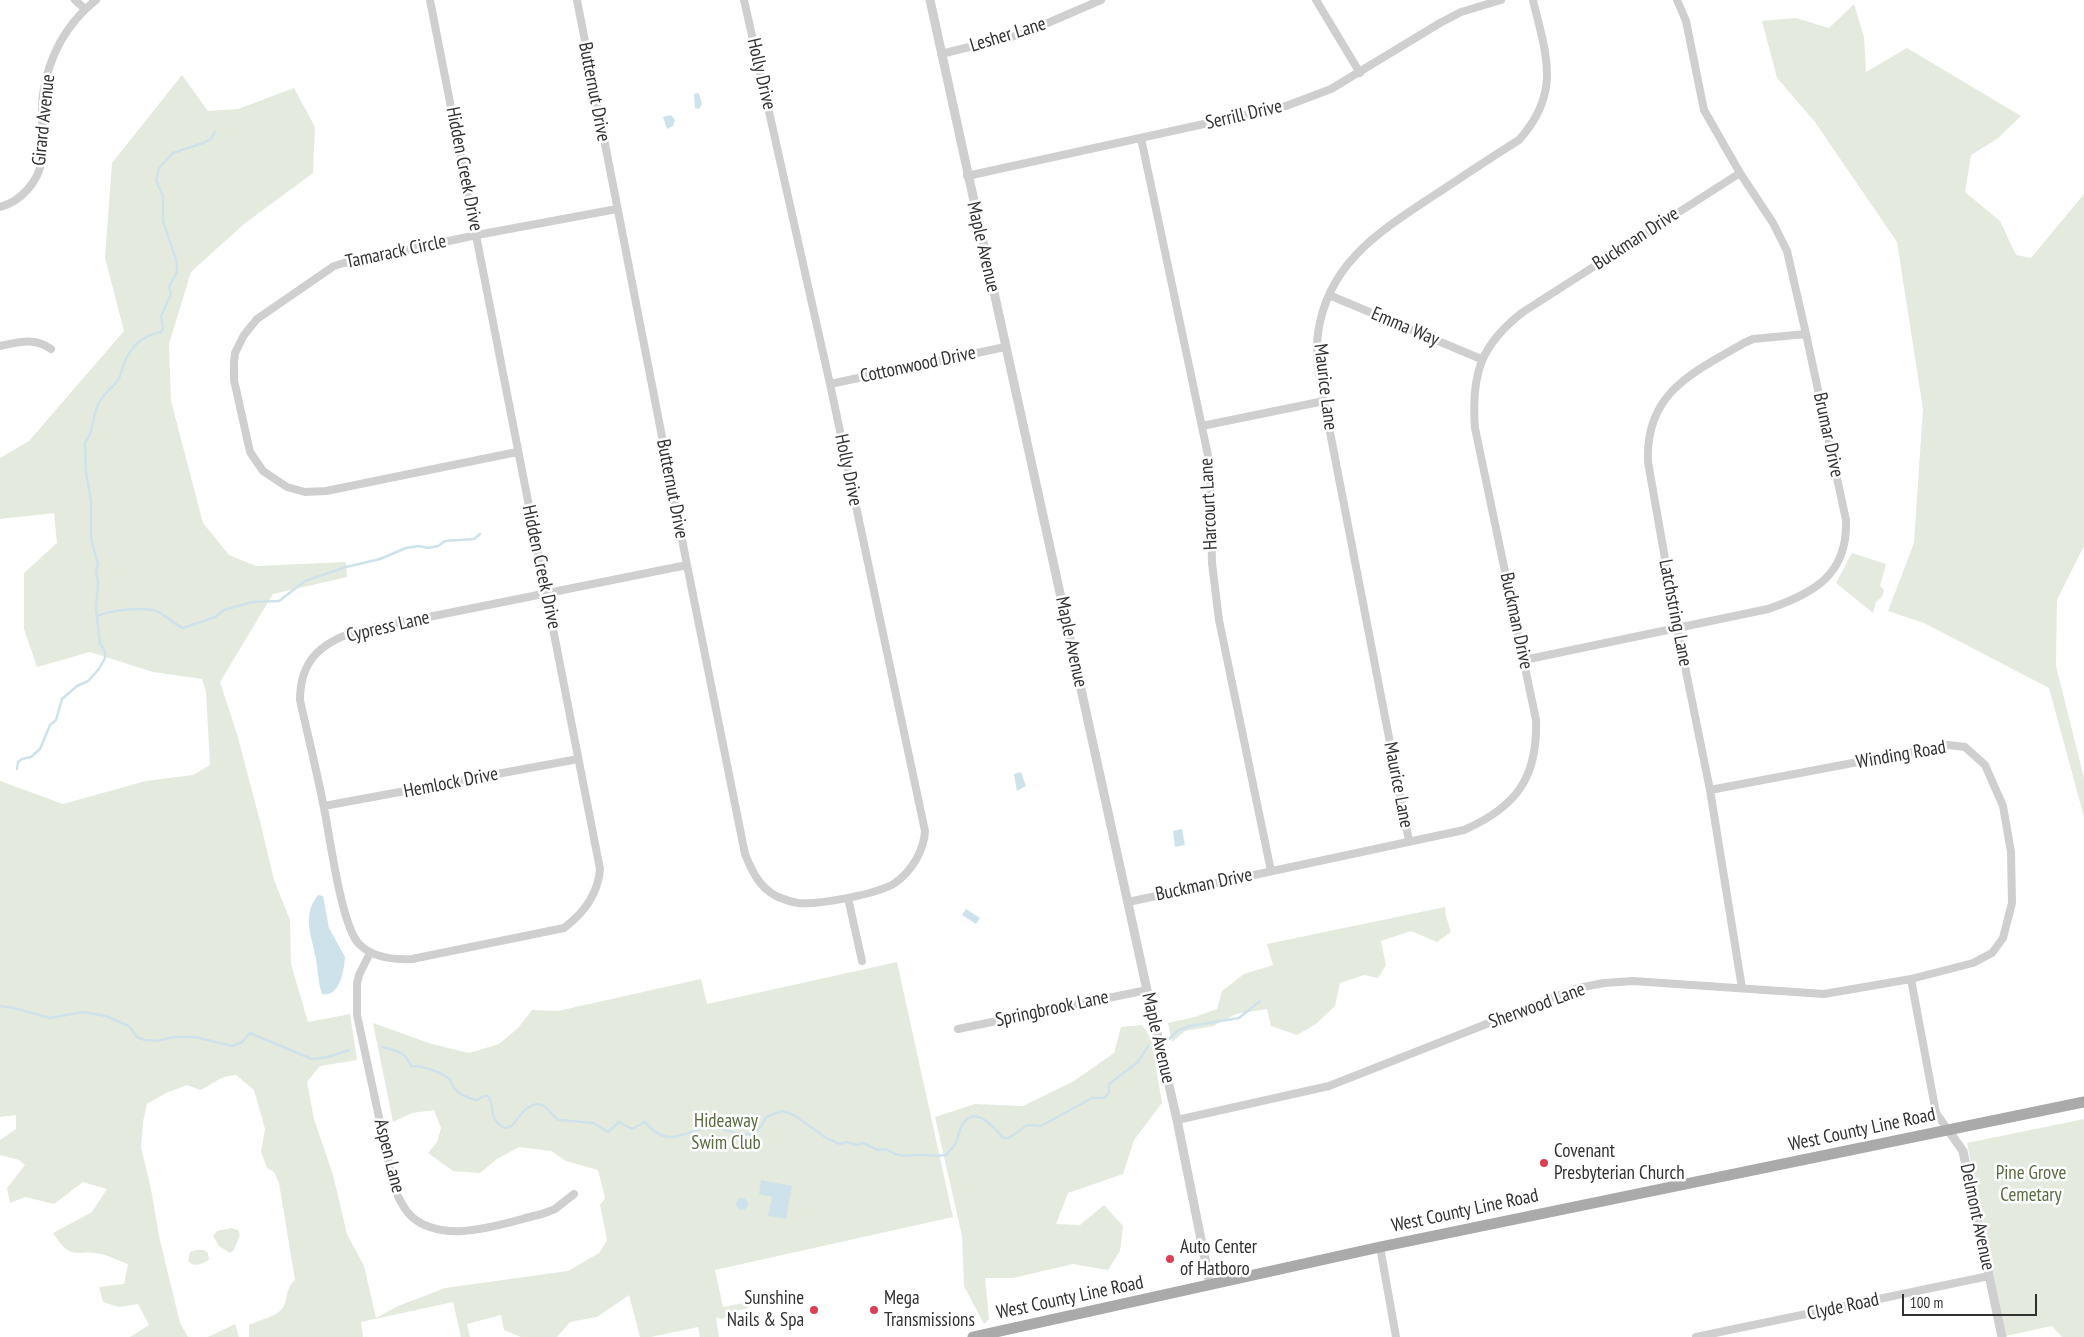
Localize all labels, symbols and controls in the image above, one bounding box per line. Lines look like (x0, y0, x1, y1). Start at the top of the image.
street label: Lesher Lane (967, 13, 1049, 57)
street label: Holly Drive (742, 36, 780, 112)
street label: Butternut Drive (573, 40, 615, 144)
street label: Girard Avenue (28, 73, 60, 167)
street label: Serrill Drive (1203, 95, 1285, 135)
street label: Hidden Creek Drive (441, 105, 487, 233)
street label: Maple Avenue (962, 199, 1004, 295)
street label: Buckman Drive (1589, 203, 1683, 275)
street label: Tamarack Circle (344, 230, 448, 274)
street label: Emma Way (1368, 303, 1442, 351)
street label: Cottonwood Drive (858, 342, 978, 388)
street label: Maurice Lane (1308, 342, 1342, 432)
street label: Brumar Drive (1808, 391, 1848, 479)
street label: Holly Drive (829, 432, 867, 508)
street label: Butternut Drive (651, 437, 693, 541)
street label: Harcourt Lane (1195, 457, 1223, 551)
street label: Hidden Creek Drive (517, 503, 565, 631)
street label: Latchstring Lane (1653, 558, 1697, 668)
street label: Buckman Drive (1495, 571, 1537, 671)
street label: Maple Avenue (1050, 594, 1092, 690)
street label: Cypress Lane (344, 606, 432, 648)
street label: Winding Road (1854, 736, 1948, 774)
street label: Maurice Lane (1379, 740, 1417, 830)
street label: Hemlock Drive (402, 763, 500, 803)
street label: Buckman Drive (1154, 864, 1254, 906)
street label: Sherwood Lane (1486, 978, 1588, 1034)
street label: Springbrook Lane (993, 986, 1111, 1032)
street label: Maple Avenue (1137, 990, 1179, 1086)
street label: West County Line Road (1787, 1103, 1937, 1157)
park label: Hideaway Swim Club (691, 1111, 761, 1155)
street label: Aspen Lane (369, 1117, 409, 1195)
place label: Covenant Presbyterian Church (1554, 1141, 1685, 1185)
marker: Covenant Presbyterian Church (1538, 1157, 1550, 1169)
street label: Delmont Avenue (1955, 1162, 1999, 1272)
park label: Pine Grove Cemetary (1996, 1163, 2066, 1207)
street label: West County Line Road (1390, 1184, 1540, 1238)
place label: Auto Center of Hatboro (1180, 1237, 1257, 1281)
marker: Auto Center of Hatboro (1164, 1253, 1176, 1265)
street label: West County Line Road (995, 1271, 1145, 1325)
scale bar (1904, 1284, 2039, 1316)
place label: Sunshine Nails & Spa (727, 1288, 804, 1332)
place label: Mega Transmissions (884, 1288, 975, 1332)
street label: Clyde Road (1805, 1288, 1881, 1326)
text: 100 m (1910, 1293, 1943, 1312)
marker: Sunshine Nails & Spa (808, 1304, 820, 1316)
marker: Mega Transmissions (868, 1304, 880, 1316)

